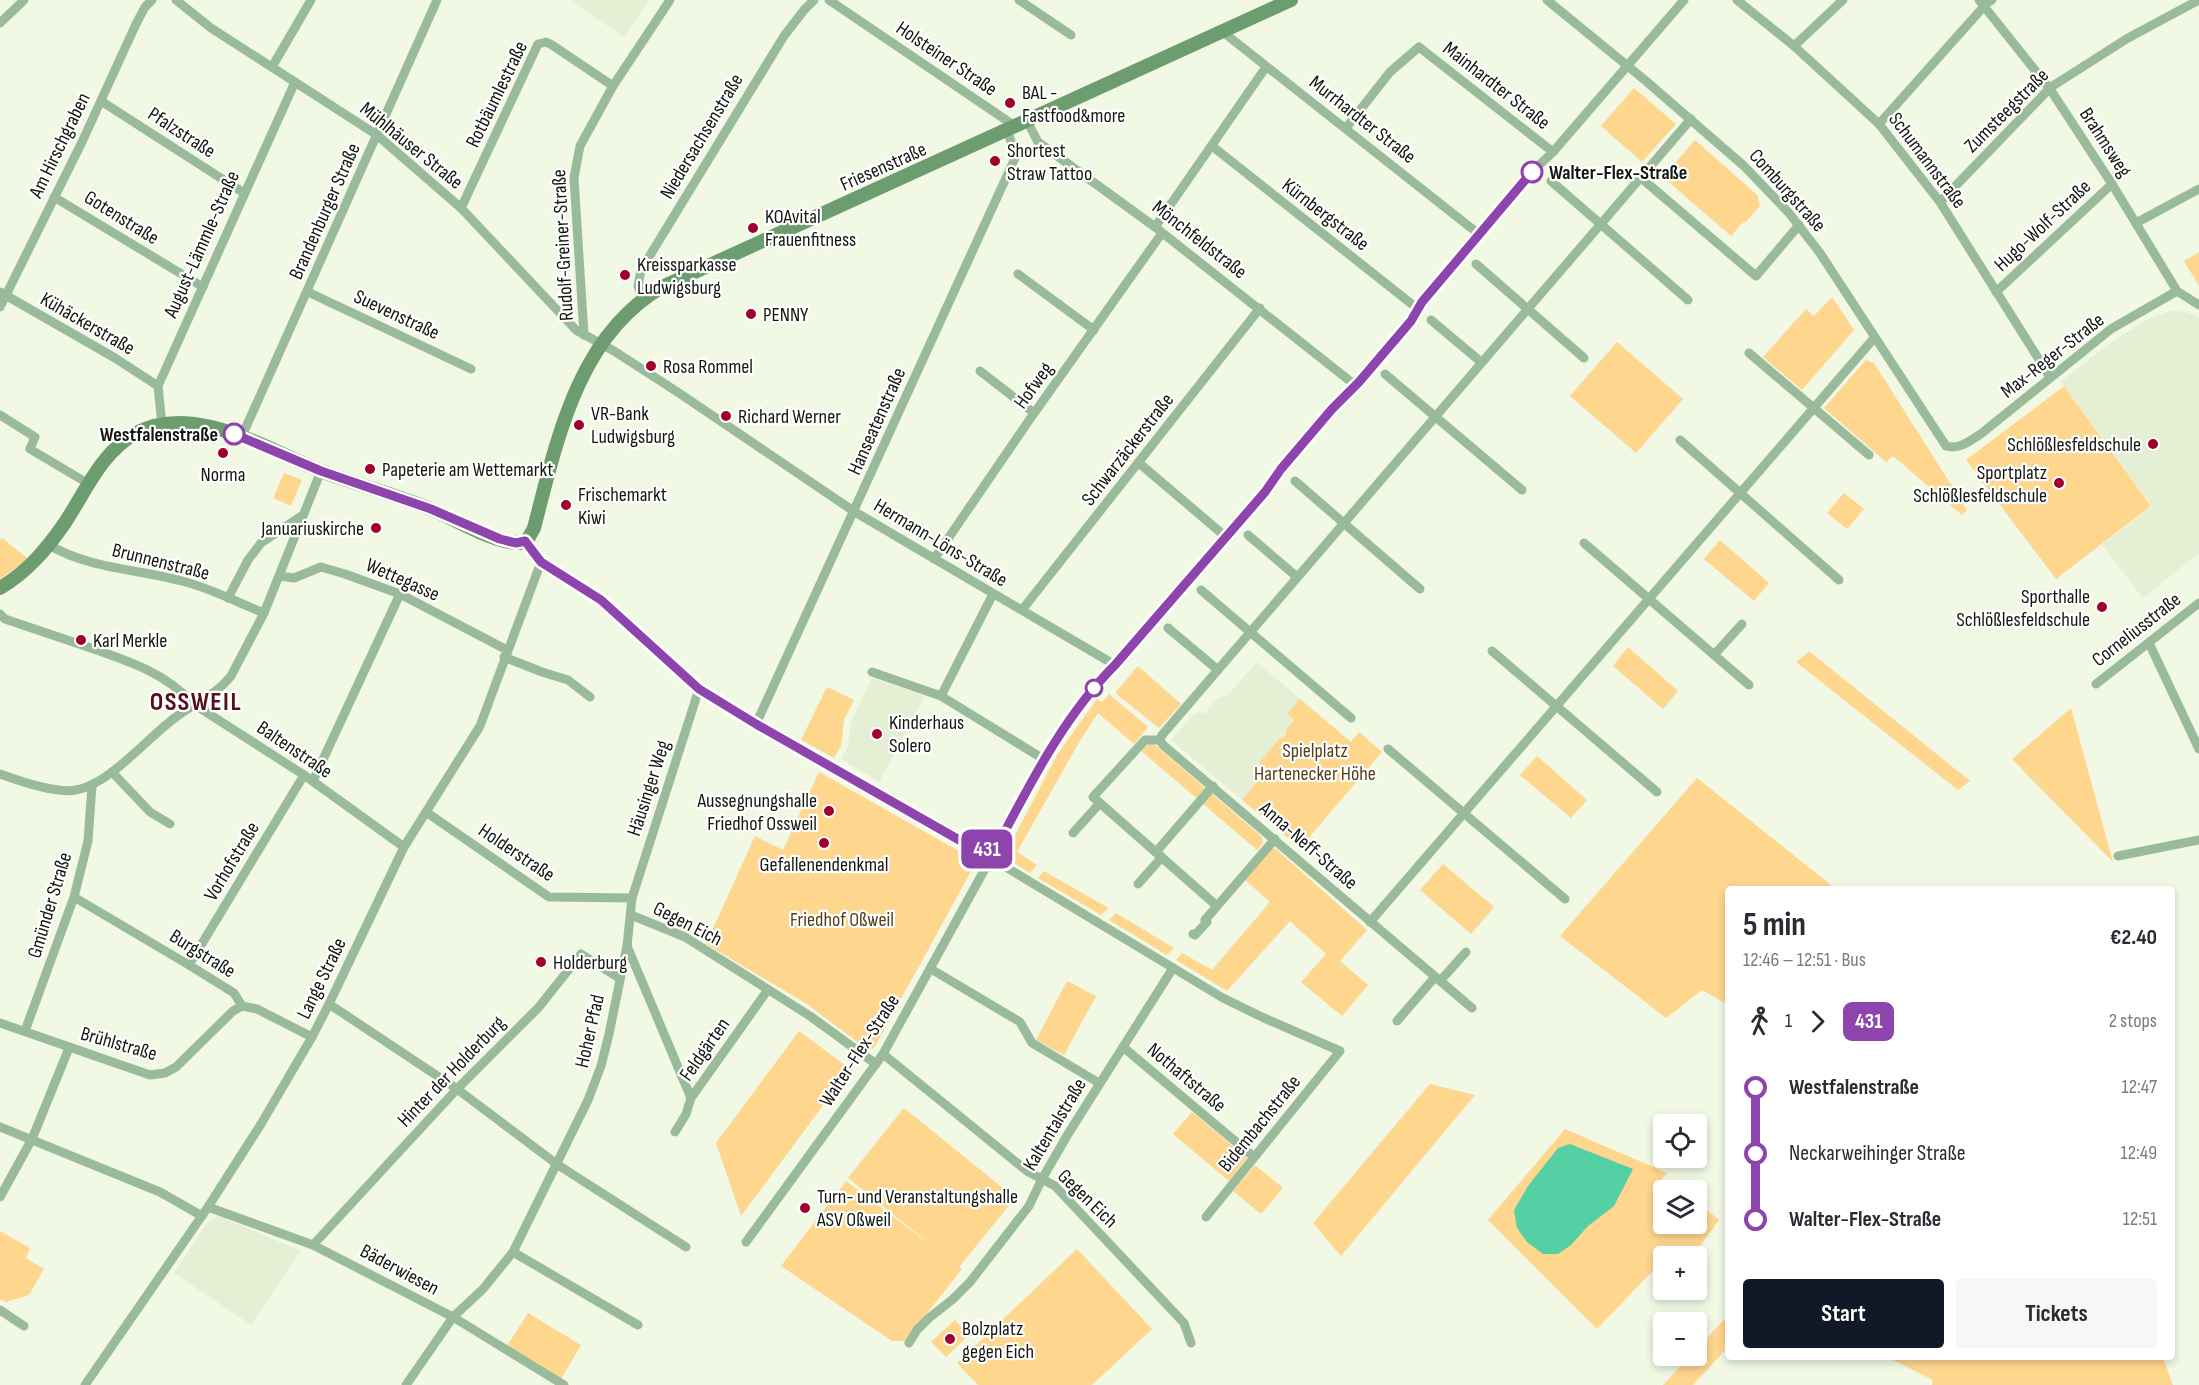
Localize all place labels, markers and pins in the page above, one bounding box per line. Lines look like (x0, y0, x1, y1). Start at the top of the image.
place label: BAL - Fastfood&more (1022, 81, 1125, 128)
marker: BAL - Fastfood&more (1003, 96, 1017, 110)
place label: Shortest Straw Tattoo (1007, 139, 1092, 186)
marker: Shortest Straw Tattoo (988, 154, 1002, 168)
marker: Walter-Flex-Straße (1521, 161, 1543, 183)
place label: Walter-Flex-Straße (1549, 161, 1687, 185)
place label: KOAvital Frauenfitness (765, 205, 856, 252)
marker: KOAvital Frauenfitness (746, 221, 760, 235)
place label: Kreissparkasse Ludwigsburg (637, 253, 736, 300)
marker: Kreissparkasse Ludwigsburg (618, 268, 632, 282)
place label: PENNY (763, 303, 809, 327)
marker: PENNY (744, 307, 758, 321)
place label: Rosa Rommel (663, 355, 753, 379)
marker: Rosa Rommel (644, 359, 658, 373)
place label: VR-Bank Ludwigsburg (591, 402, 675, 449)
place label: Richard Werner (738, 405, 841, 429)
marker: Richard Werner (719, 409, 733, 423)
marker: VR-Bank Ludwigsburg (572, 418, 586, 432)
place label: Westfalenstraße (100, 423, 218, 447)
marker: Westfalenstraße (223, 423, 245, 445)
place label: Schlößlesfeldschule (2007, 433, 2141, 457)
marker: Schlößlesfeldschule (2146, 437, 2160, 451)
marker: Norma (216, 446, 230, 460)
place label: Papeterie am Wettemarkt (382, 458, 553, 482)
place label: Sportplatz Schlößlesfeldschule (1913, 461, 2047, 508)
marker: Papeterie am Wettemarkt (363, 462, 377, 476)
place label: Norma (201, 463, 245, 487)
marker: Sportplatz Schlößlesfeldschule (2052, 476, 2066, 490)
place label: Frischemarkt Kiwi (578, 483, 667, 530)
marker: Frischemarkt Kiwi (559, 498, 573, 512)
place label: Januariuskirche (260, 517, 364, 541)
marker: Januariuskirche (369, 521, 383, 535)
place label: Sporthalle Schlößlesfeldschule (1956, 585, 2090, 632)
marker: Sporthalle Schlößlesfeldschule (2095, 600, 2109, 614)
place label: Karl Merkle (93, 629, 167, 653)
marker: Karl Merkle (74, 633, 88, 647)
unlabelled marker (1085, 679, 1103, 697)
place label: Kinderhaus Solero (889, 711, 964, 758)
marker: Kinderhaus Solero (870, 727, 884, 741)
place label: Aussegnungshalle Friedhof Ossweil (697, 789, 817, 836)
marker: Aussegnungshalle Friedhof Ossweil (822, 804, 836, 818)
marker: Gefallenendenkmal (817, 836, 831, 850)
place label: Gefallenendenkmal (760, 853, 888, 877)
place label: Holderburg (553, 951, 627, 975)
marker: Holderburg (534, 955, 548, 969)
place label: Turn- und Veranstaltungshalle ASV Oßweil (816, 1185, 1018, 1232)
marker: Turn- und Veranstaltungshalle ASV Oßweil (798, 1201, 812, 1215)
place label: Bolzplatz gegen Eich (962, 1317, 1034, 1364)
marker: Bolzplatz gegen Eich (943, 1332, 957, 1346)

